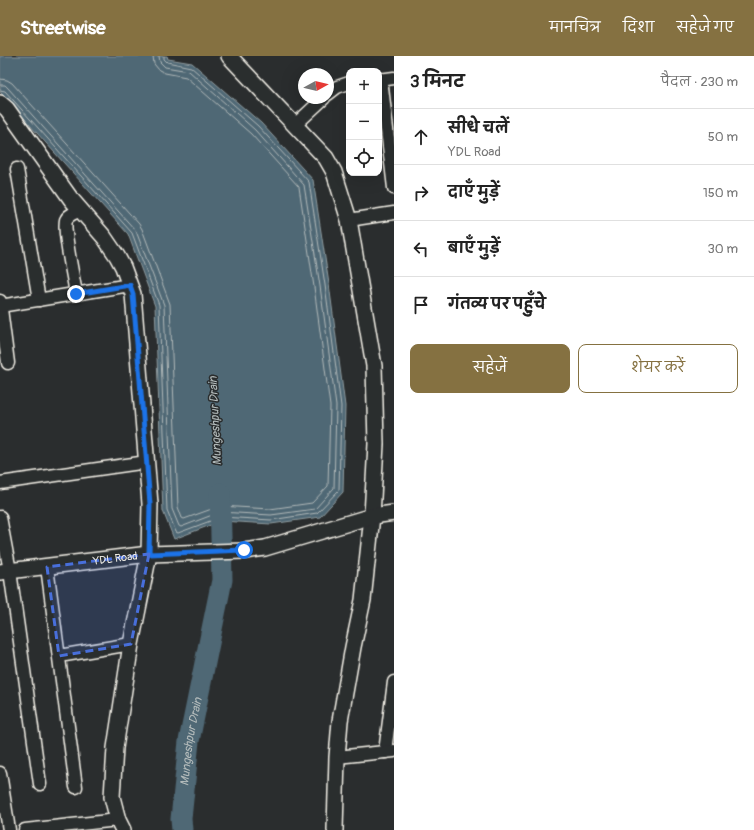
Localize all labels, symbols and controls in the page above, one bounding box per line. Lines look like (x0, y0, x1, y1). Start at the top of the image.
text: Streetwise (20, 16, 106, 40)
text: मानचित्र (549, 19, 601, 36)
text: दिशा (623, 19, 654, 36)
text: सहेजे गए (676, 19, 734, 36)
north arrow (298, 68, 334, 104)
map controls (346, 68, 382, 176)
button: + (346, 68, 382, 104)
text: 3 मिनट (410, 71, 464, 92)
text: पैदल · 230 m (661, 74, 738, 90)
button: − (346, 104, 382, 140)
text: सीधे चलें (448, 119, 509, 138)
icon: ahead (410, 126, 432, 148)
text: 50 m (708, 129, 738, 145)
button: locate (346, 140, 382, 176)
text: YDL Road (448, 144, 501, 160)
icon: right (410, 182, 432, 204)
text: दाएँ मुड़ें (448, 183, 500, 202)
text: 150 m (703, 185, 738, 201)
icon: left (410, 238, 432, 260)
text: बाएँ मुड़ें (448, 239, 500, 258)
text: 30 m (708, 241, 738, 257)
route end (67, 285, 85, 303)
icon: arrive (410, 294, 432, 316)
text: गंतव्य पर पहुँचे (448, 295, 546, 314)
button: सहेजें (410, 344, 570, 393)
button: शेयर करें (578, 344, 738, 393)
water label: Mungeshpur Drain (206, 375, 225, 466)
route start (235, 541, 253, 559)
street label: YDL Road (91, 549, 138, 568)
water label: Mungeshpur Drain (177, 695, 206, 787)

